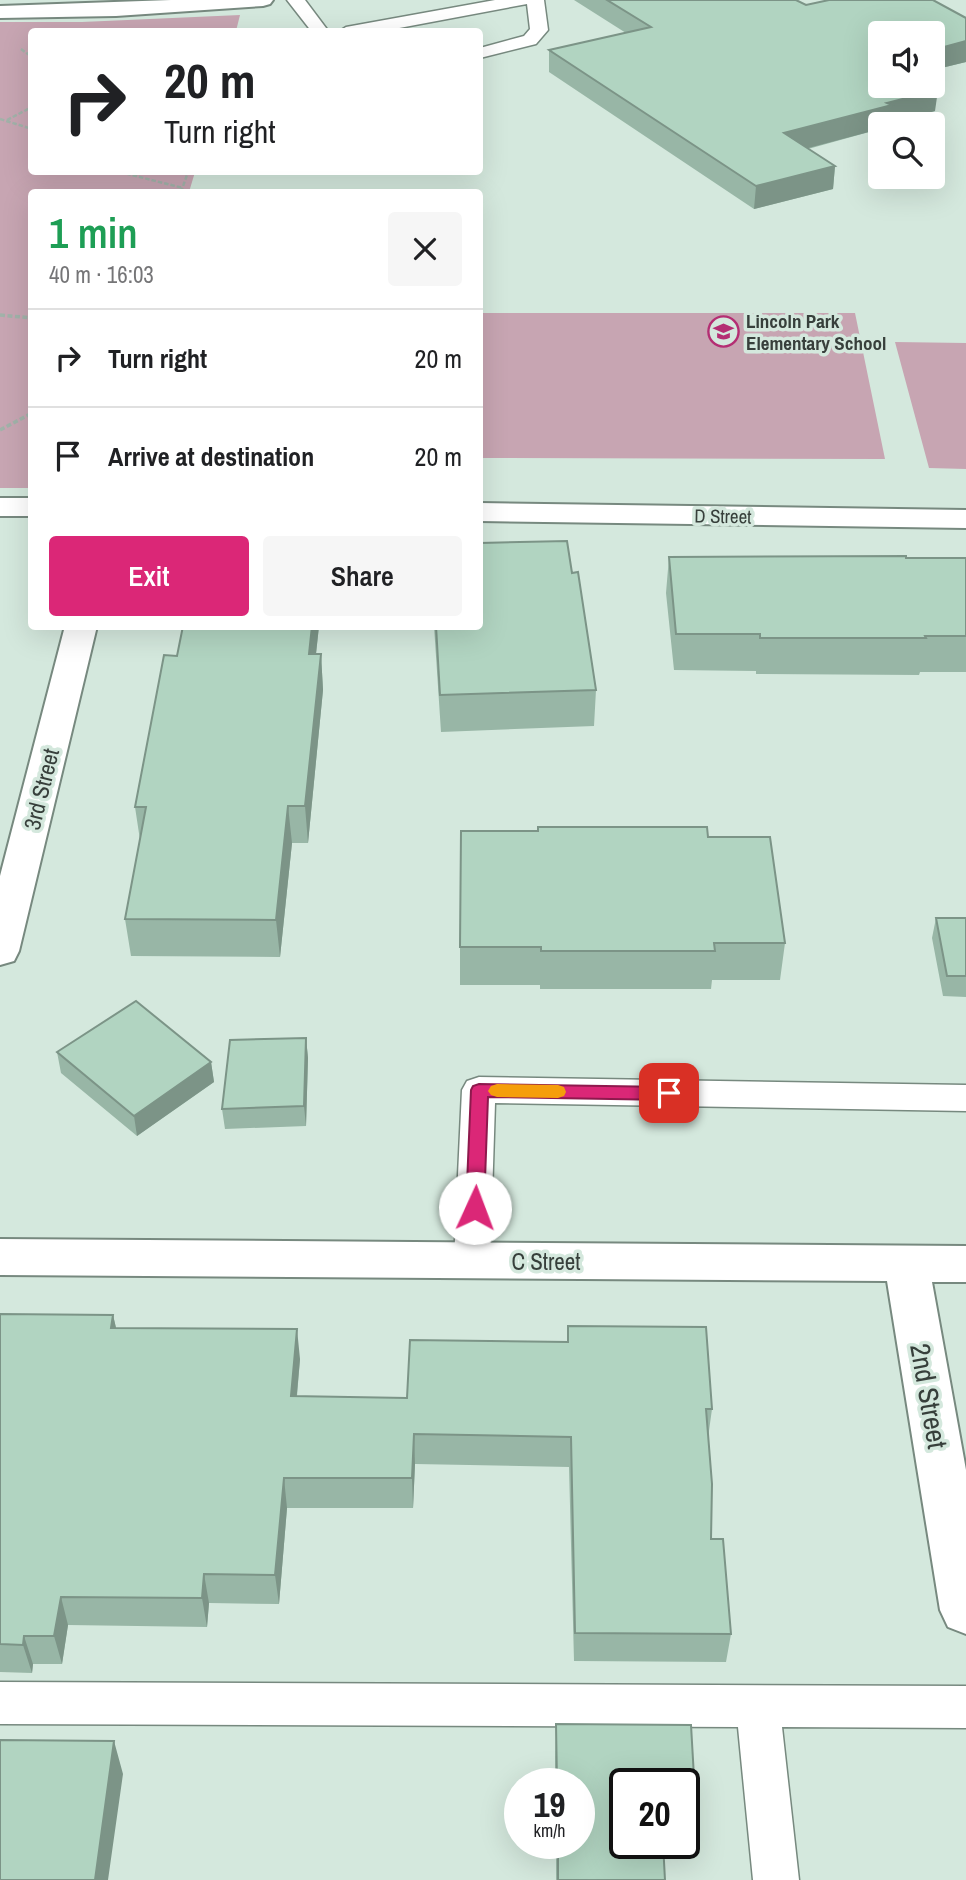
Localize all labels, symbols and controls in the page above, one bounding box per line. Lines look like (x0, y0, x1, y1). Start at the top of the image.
map controls (868, 21, 945, 189)
button: sound (868, 21, 945, 98)
text: 20 m (164, 47, 256, 113)
icon: right (49, 56, 140, 147)
text: Turn right (164, 110, 276, 153)
button: search (868, 112, 945, 189)
text: 1 min (49, 205, 138, 261)
button: close (388, 212, 462, 286)
text: 40 m · 16:03 (49, 259, 154, 290)
place label: Lincoln Park Elementary School (746, 308, 886, 356)
school or university icon: Lincoln Park Elementary School (706, 315, 740, 349)
icon: right (49, 339, 87, 377)
text: Turn right (108, 341, 207, 376)
text: 20 m (415, 341, 462, 376)
icon: arrive (49, 437, 87, 475)
text: Arrive at destination (108, 439, 314, 474)
text: 20 m (415, 439, 462, 474)
street label: D Street (694, 503, 752, 530)
button: Exit (49, 536, 249, 616)
button: Share (263, 536, 462, 616)
street label: 3rd Street (16, 745, 66, 833)
pin (639, 1063, 699, 1123)
icon: arrive (650, 1074, 688, 1112)
position arrow (438, 1171, 512, 1245)
street label: C Street (511, 1246, 581, 1277)
street label: 2nd Street (901, 1341, 957, 1451)
speed limit sign: 20 (609, 1768, 700, 1859)
text: 19 (534, 1781, 565, 1828)
text: km/h (534, 1818, 566, 1843)

